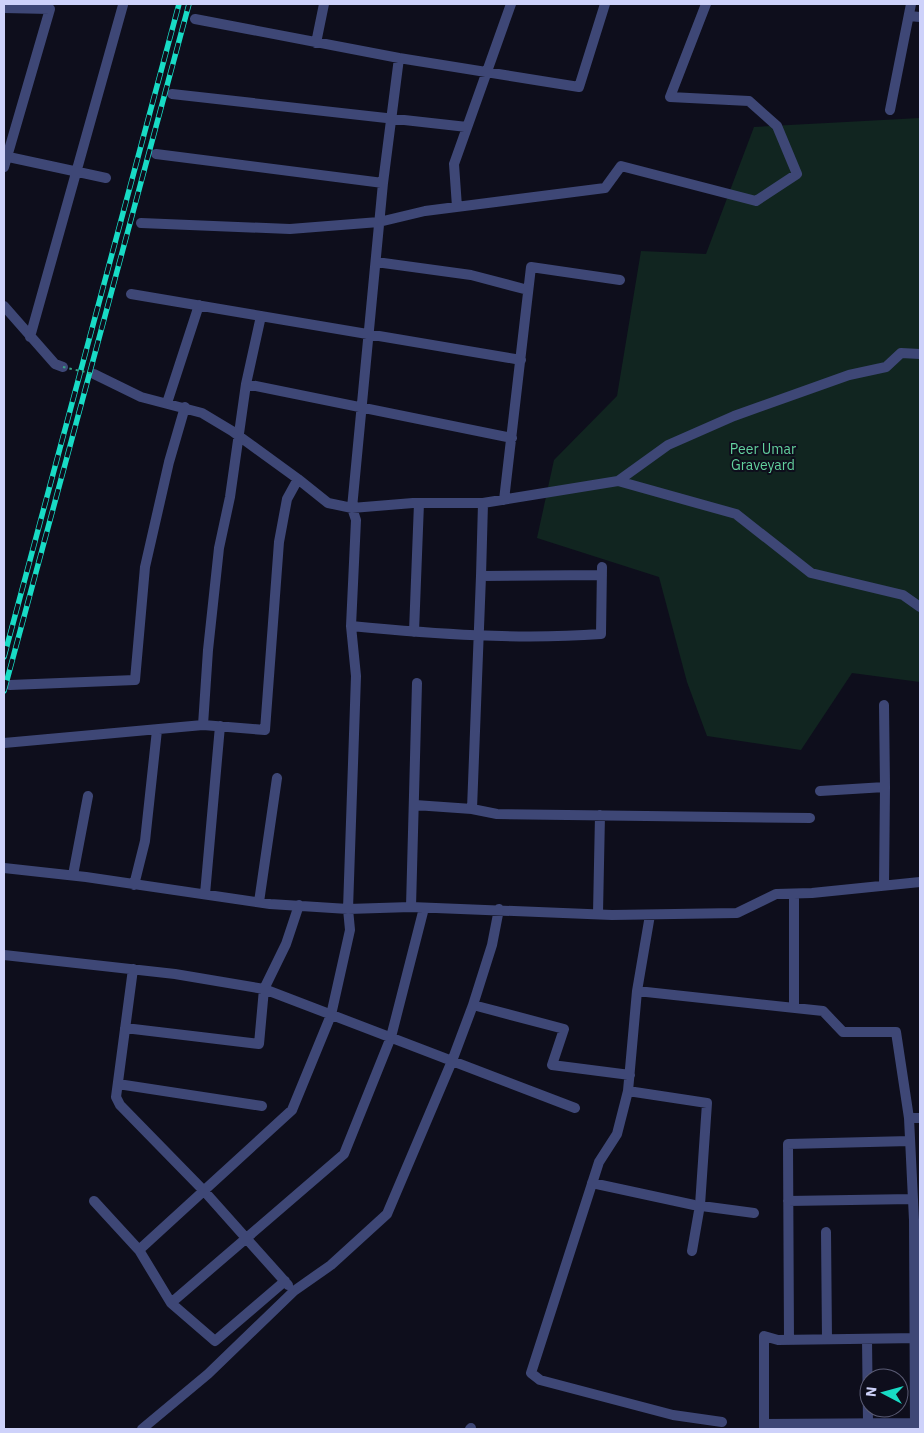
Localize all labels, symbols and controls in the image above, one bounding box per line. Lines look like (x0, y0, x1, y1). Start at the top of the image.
park label: Peer Umar Graveyard (730, 440, 796, 474)
north arrow (859, 1368, 909, 1418)
text: N (862, 1386, 881, 1398)

